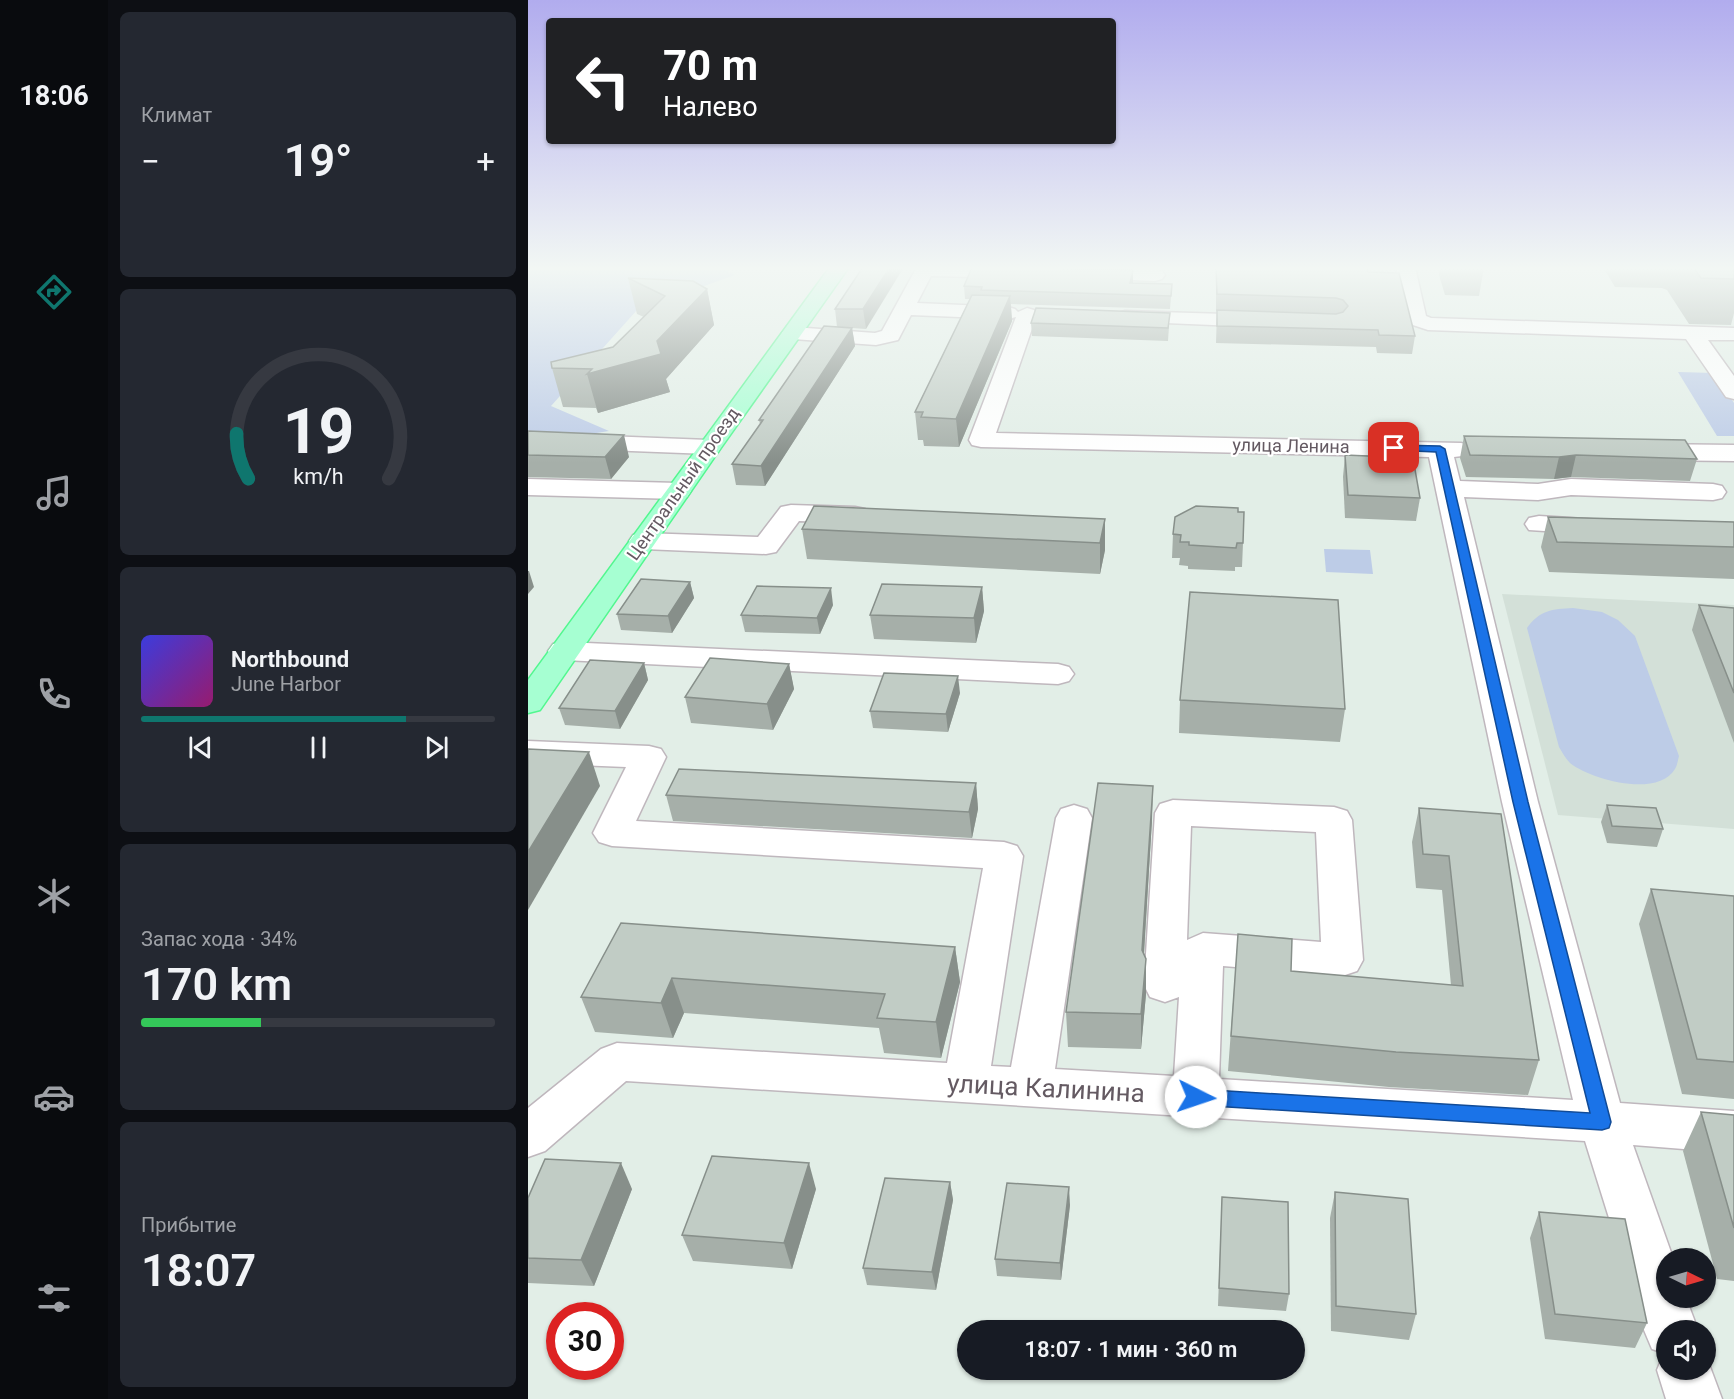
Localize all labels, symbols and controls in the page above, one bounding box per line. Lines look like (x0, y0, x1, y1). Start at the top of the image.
text: 70 m (663, 41, 758, 90)
icon: left (564, 42, 642, 120)
text: 18:06 (19, 80, 89, 112)
text: Налево (663, 91, 758, 123)
text: Климат (141, 103, 212, 127)
text: 19° (284, 134, 352, 187)
text: − (141, 142, 160, 181)
text: + (476, 142, 495, 181)
icon: directions (33, 271, 75, 313)
text: 19 (282, 395, 354, 468)
street label: Центральный проезд (622, 403, 743, 564)
pin (1368, 422, 1419, 473)
icon: arrive (1377, 431, 1410, 464)
street label: улица Ленина (1232, 434, 1350, 457)
text: km/h (293, 465, 343, 490)
icon: music (33, 472, 75, 514)
text: Northbound (231, 647, 349, 672)
text: June Harbor (231, 672, 341, 696)
icon: phone (33, 673, 75, 715)
icon: previous (184, 731, 217, 764)
icon: pause (302, 731, 335, 764)
icon: next (420, 731, 453, 764)
icon: climate (33, 875, 75, 917)
text: Запас хода · 34% (141, 927, 297, 951)
text: 170 km (141, 958, 292, 1011)
position arrow (1164, 1065, 1228, 1129)
street label: улица Калинина (946, 1068, 1146, 1108)
icon: car (33, 1076, 75, 1118)
text: Прибытие (141, 1213, 236, 1237)
text: 18:07 (141, 1244, 256, 1297)
north arrow (1656, 1248, 1716, 1308)
map controls (1656, 1248, 1716, 1380)
icon: filters (33, 1277, 75, 1319)
speed limit sign: 30 (546, 1302, 624, 1380)
button: sound (1656, 1320, 1716, 1380)
text: 18:07 · 1 мин · 360 m (1025, 1337, 1237, 1362)

